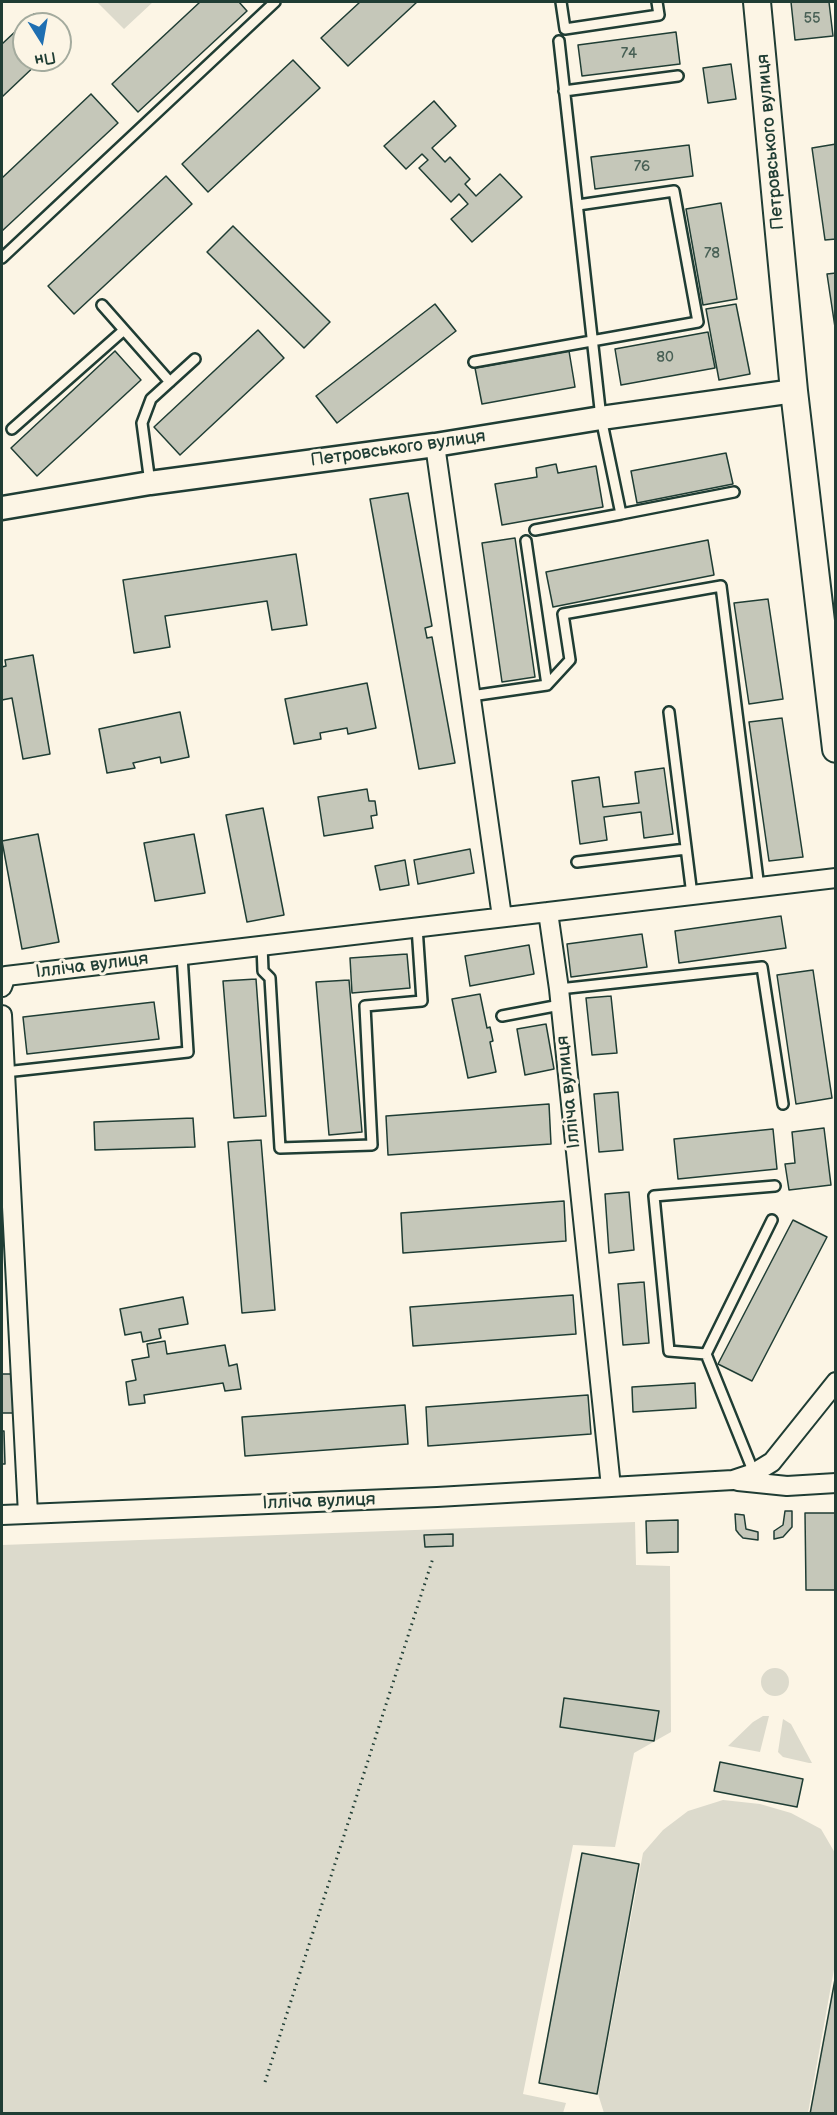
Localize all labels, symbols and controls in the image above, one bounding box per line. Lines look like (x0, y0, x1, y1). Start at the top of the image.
house number: 55 (803, 10, 821, 28)
north arrow (12, 12, 72, 72)
house number: 74 (621, 45, 637, 63)
text: Пн (33, 47, 57, 70)
street label: Петровського вулиця (753, 53, 789, 231)
house number: 76 (634, 158, 650, 176)
house number: 78 (704, 245, 720, 263)
house number: 80 (656, 349, 674, 367)
street label: Петровського вулиця (309, 426, 487, 472)
street label: Ілліча вулиця (34, 948, 150, 984)
street label: Ілліча вулиця (552, 1035, 586, 1149)
street label: Ілліча вулиця (262, 1489, 376, 1515)

